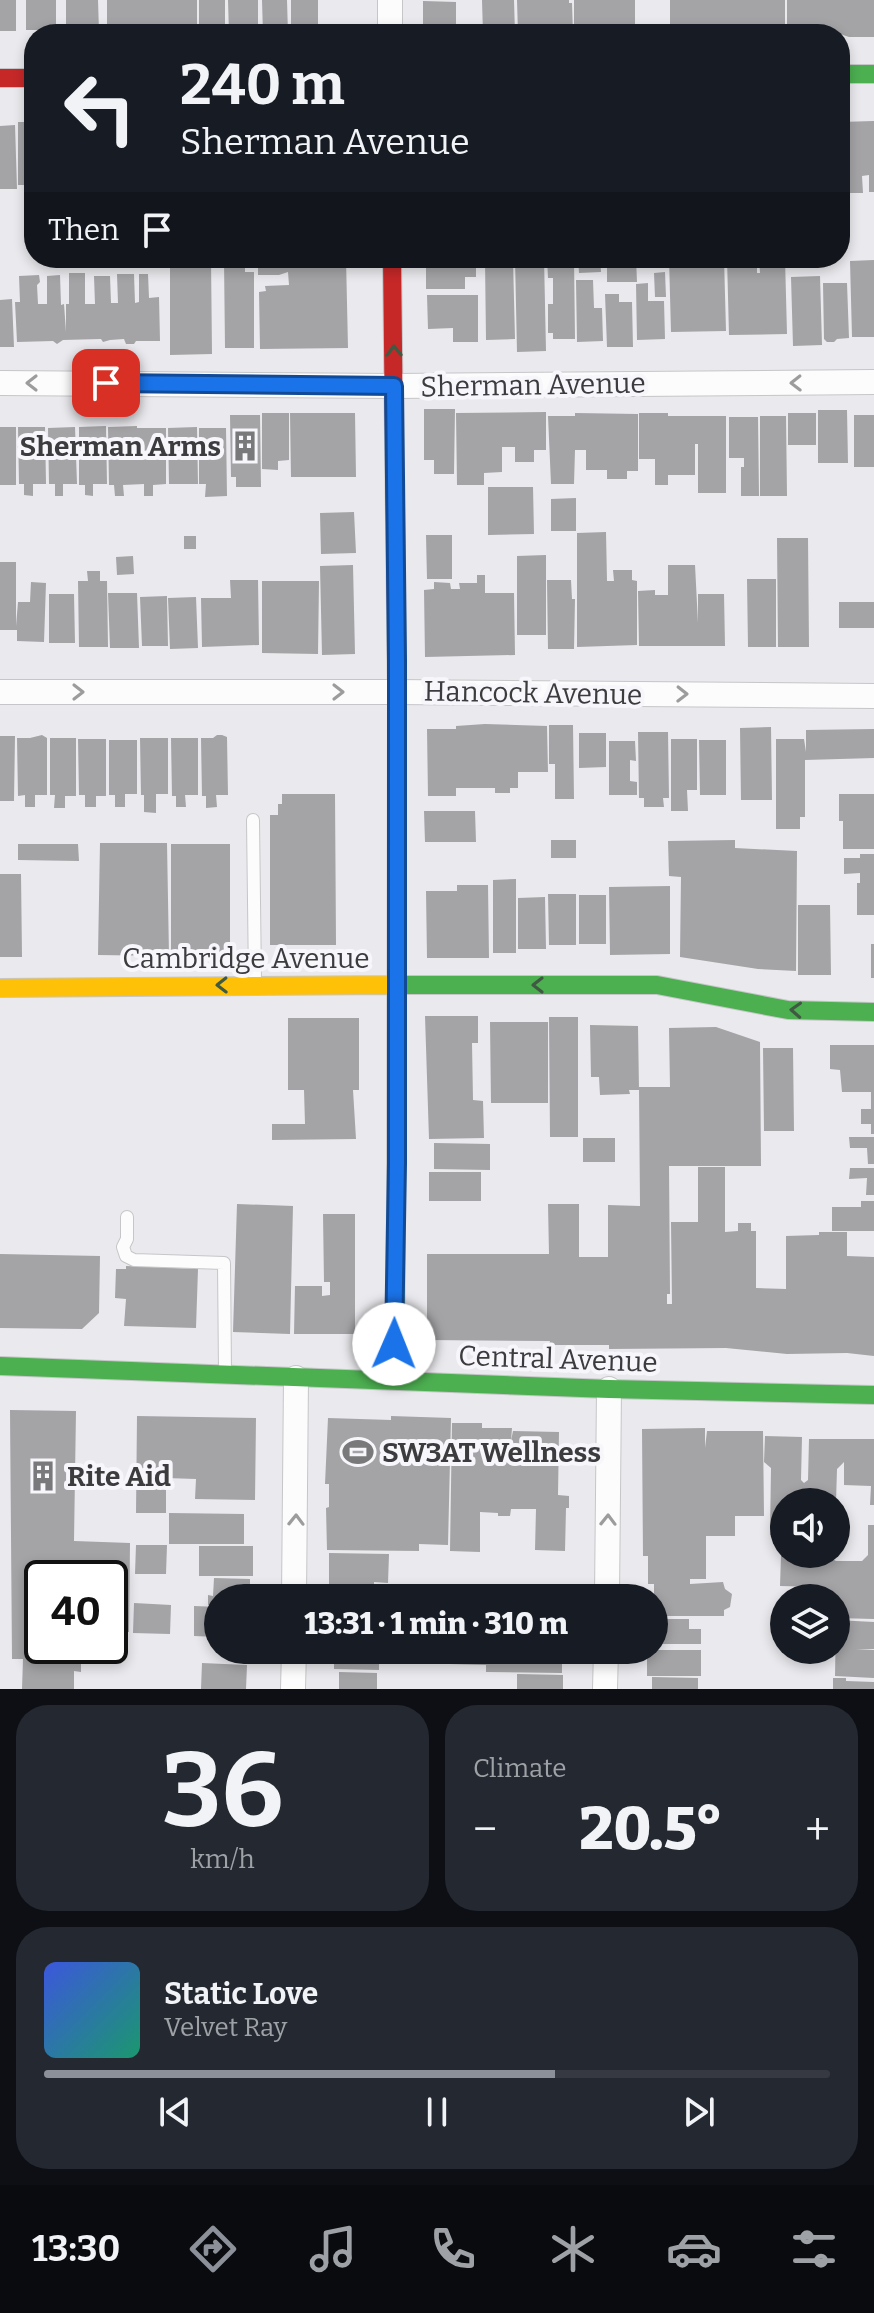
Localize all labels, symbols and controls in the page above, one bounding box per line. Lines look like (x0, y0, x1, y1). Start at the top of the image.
text: 240 m (180, 52, 345, 119)
icon: left (48, 56, 152, 160)
text: Sherman Avenue (180, 120, 470, 164)
icon: arrive (135, 208, 179, 252)
text: Then (48, 212, 119, 248)
one-way arrow (385, 344, 402, 357)
pin (72, 349, 140, 417)
icon: arrive (84, 361, 128, 405)
street label: Sherman Avenue (420, 367, 646, 403)
one-way arrow (25, 374, 38, 392)
one-way arrow (789, 374, 802, 391)
building icon: Sherman Arms (228, 429, 262, 463)
place label: Sherman Arms (19, 430, 221, 463)
street label: Hancock Avenue (423, 675, 643, 711)
one-way arrow (72, 683, 85, 701)
one-way arrow (332, 683, 345, 701)
one-way arrow (676, 686, 689, 703)
street label: Cambridge Avenue (122, 942, 370, 975)
one-way arrow (215, 976, 228, 994)
one-way arrow (531, 976, 544, 994)
one-way arrow (789, 1002, 802, 1019)
position arrow (352, 1302, 436, 1386)
street label: Central Avenue (458, 1339, 658, 1379)
sports icon: SW3AT Wellness (341, 1435, 375, 1469)
place label: SW3AT Wellness (382, 1436, 601, 1469)
building icon: Rite Aid (26, 1459, 60, 1493)
place label: Rite Aid (67, 1460, 171, 1493)
map controls (770, 1488, 850, 1664)
button: sound (770, 1488, 850, 1568)
one-way arrow (287, 1513, 304, 1526)
one-way arrow (599, 1513, 616, 1526)
speed limit sign: 40 (24, 1560, 128, 1664)
button: layers (770, 1584, 850, 1664)
text: 13:31 · 1 min · 310 m (304, 1606, 568, 1642)
text: 36 (162, 1729, 283, 1854)
text: Climate (473, 1753, 567, 1784)
text: 20.5° (579, 1793, 723, 1865)
text: − (473, 1803, 497, 1856)
text: + (805, 1803, 830, 1856)
text: km/h (190, 1844, 255, 1875)
text: Static Love (164, 1976, 318, 2012)
text: Velvet Ray (164, 2012, 287, 2043)
icon: previous (153, 2090, 197, 2134)
icon: pause (415, 2090, 459, 2134)
icon: next (677, 2090, 721, 2134)
icon: directions (185, 2221, 241, 2277)
icon: music (305, 2221, 361, 2277)
icon: phone (425, 2221, 481, 2277)
icon: climate (545, 2221, 601, 2277)
icon: car (666, 2221, 722, 2277)
icon: filters (786, 2221, 842, 2277)
text: 13:30 (32, 2227, 120, 2271)

